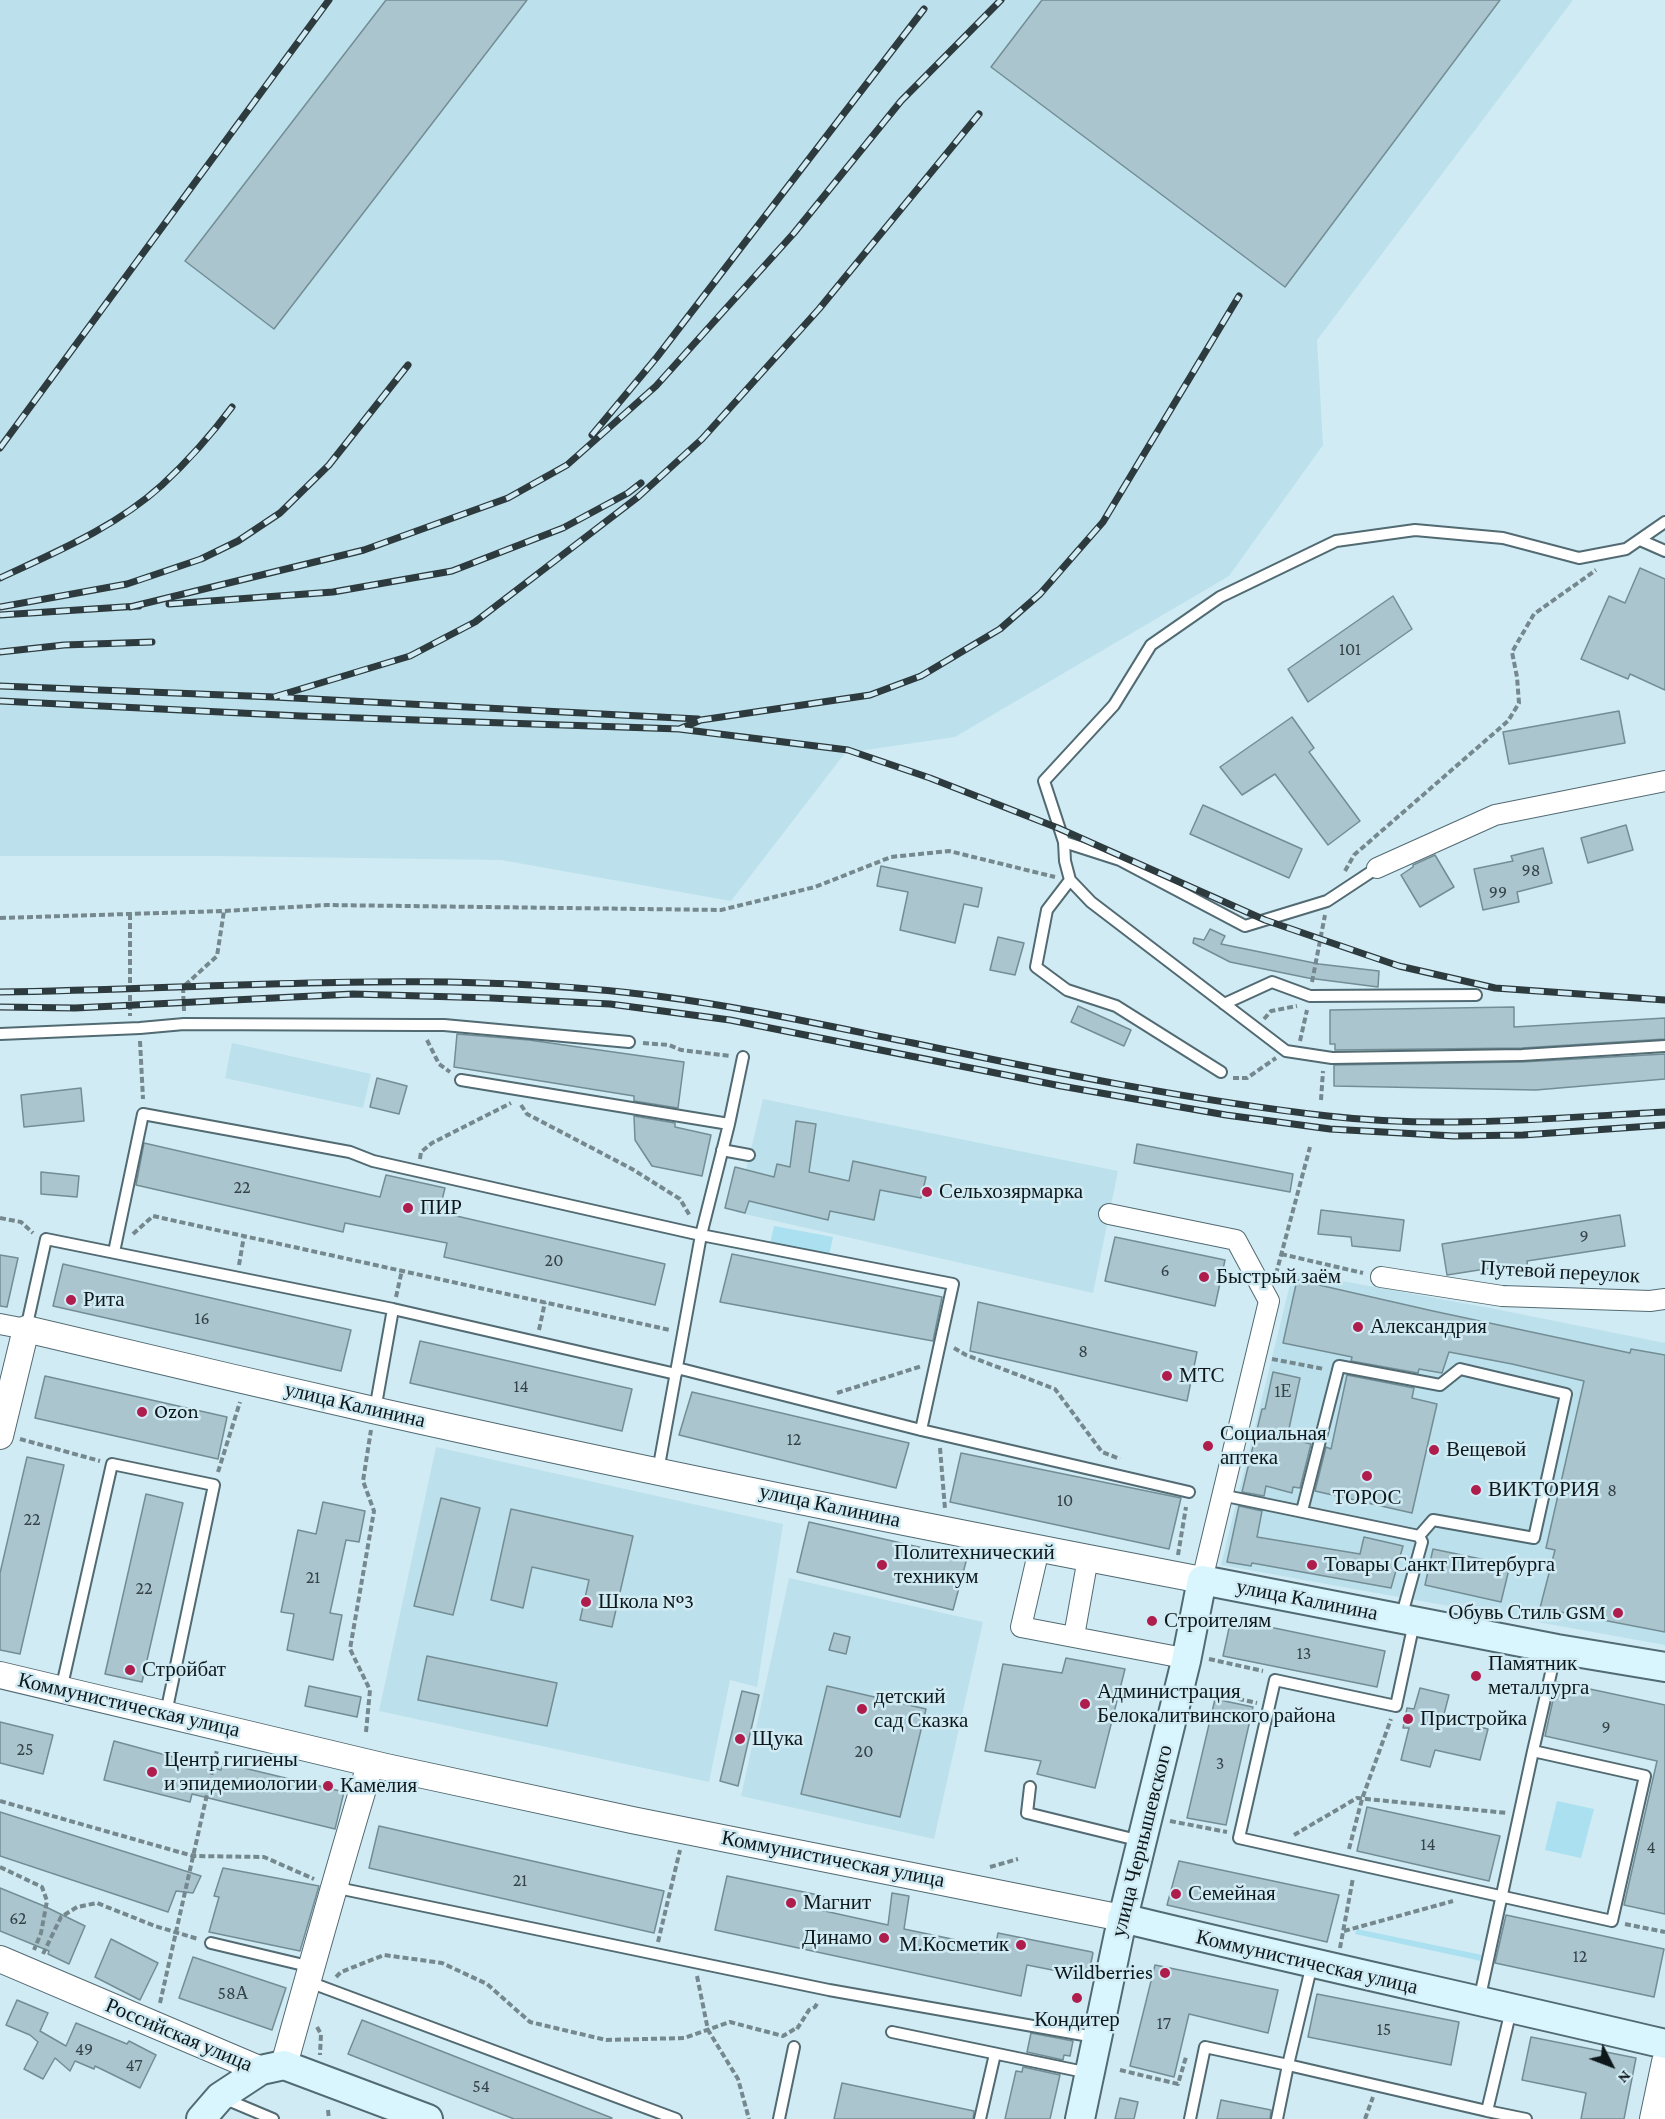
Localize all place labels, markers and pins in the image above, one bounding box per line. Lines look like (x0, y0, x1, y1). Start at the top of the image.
place label: Сельхозярмарка (939, 1179, 1083, 1205)
marker: Сельхозярмарка (920, 1185, 934, 1199)
place label: ПИР (420, 1195, 462, 1221)
marker: ПИР (401, 1201, 415, 1215)
place label: Быстрый заём (1216, 1264, 1341, 1290)
marker: Быстрый заём (1197, 1270, 1211, 1284)
place label: Рита (83, 1287, 125, 1313)
marker: Рита (64, 1293, 78, 1307)
place label: Александрия (1370, 1314, 1487, 1340)
marker: Александрия (1351, 1320, 1365, 1334)
place label: МТС (1179, 1363, 1225, 1389)
marker: МТС (1160, 1369, 1174, 1383)
place label: Ozon (154, 1399, 199, 1425)
marker: Ozon (135, 1405, 149, 1419)
place label: Социальная аптека (1220, 1421, 1327, 1471)
place label: Вещевой (1446, 1437, 1526, 1463)
marker: Социальная аптека (1201, 1439, 1215, 1453)
marker: Вещевой (1427, 1443, 1441, 1457)
marker: ТОРОС (1360, 1469, 1374, 1483)
place label: ВИКТОРИЯ (1488, 1477, 1600, 1503)
marker: ВИКТОРИЯ (1469, 1483, 1483, 1497)
place label: ТОРОС (1332, 1485, 1402, 1511)
place label: Политехнический техникум (894, 1540, 1055, 1590)
place label: Товары Санкт Питербурга (1324, 1552, 1555, 1578)
marker: Политехнический техникум (875, 1558, 889, 1572)
marker: Товары Санкт Питербурга (1305, 1558, 1319, 1572)
place label: Школа №3 (598, 1589, 694, 1615)
marker: Школа №3 (579, 1595, 593, 1609)
place label: Обувь Стиль GSM (1448, 1600, 1606, 1626)
marker: Обувь Стиль GSM (1611, 1606, 1625, 1620)
place label: Строителям (1164, 1608, 1271, 1634)
marker: Строителям (1145, 1614, 1159, 1628)
place label: Памятник металлурга (1488, 1651, 1589, 1701)
place label: Стройбат (142, 1657, 226, 1683)
marker: Стройбат (123, 1663, 137, 1677)
marker: Памятник металлурга (1469, 1669, 1483, 1683)
place label: Администрация Белокалитвинского района (1097, 1679, 1336, 1729)
place label: детский сад Сказка (874, 1684, 968, 1734)
marker: Администрация Белокалитвинского района (1078, 1697, 1092, 1711)
marker: детский сад Сказка (855, 1702, 869, 1716)
place label: Пристройка (1420, 1706, 1527, 1732)
marker: Пристройка (1401, 1712, 1415, 1726)
place label: Щука (752, 1726, 803, 1752)
marker: Щука (733, 1732, 747, 1746)
place label: Центр гигиены и эпидемиологии (164, 1747, 317, 1797)
marker: Центр гигиены и эпидемиологии (145, 1765, 159, 1779)
place label: Камелия (340, 1773, 417, 1799)
marker: Камелия (321, 1779, 335, 1793)
place label: Семейная (1188, 1881, 1276, 1907)
marker: Семейная (1169, 1887, 1183, 1901)
place label: Магнит (803, 1890, 871, 1916)
marker: Магнит (784, 1896, 798, 1910)
place label: Динамо (802, 1925, 872, 1951)
marker: Динамо (877, 1931, 891, 1945)
place label: М.Косметик (899, 1932, 1009, 1958)
marker: М.Косметик (1014, 1938, 1028, 1952)
place label: Wildberries (1054, 1960, 1153, 1986)
marker: Wildberries (1158, 1966, 1172, 1980)
marker: Кондитер (1070, 1991, 1084, 2005)
place label: Кондитер (1034, 2007, 1120, 2033)

